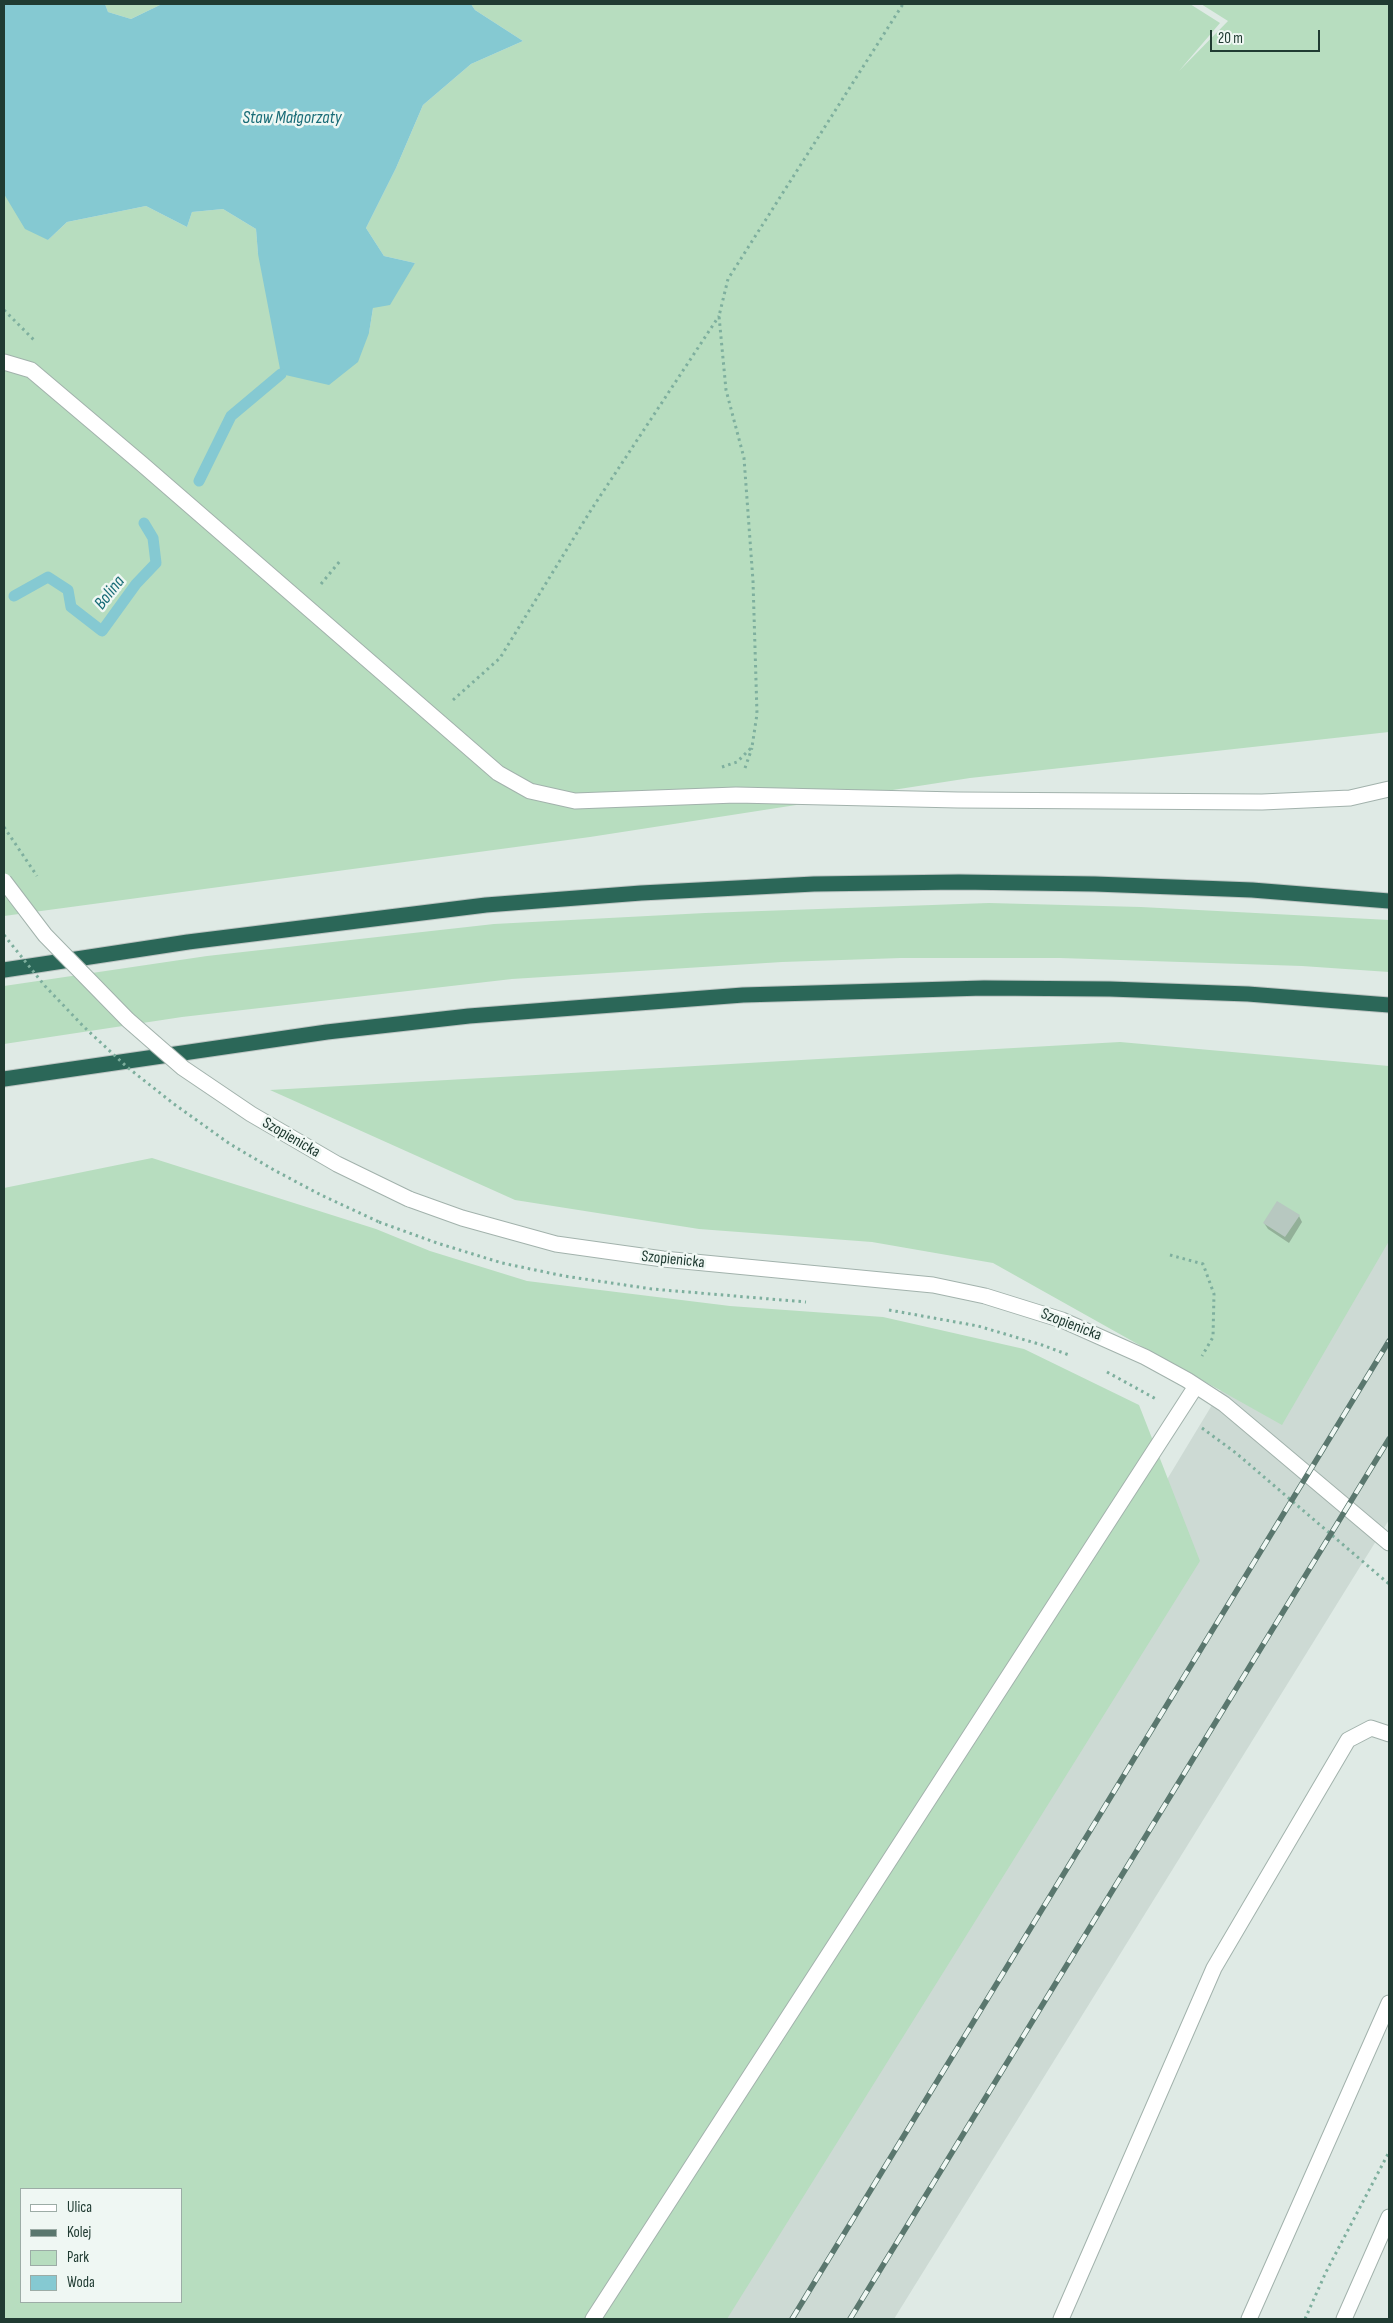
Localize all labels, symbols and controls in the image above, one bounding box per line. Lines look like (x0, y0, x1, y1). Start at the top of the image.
scale bar (1213, 20, 1323, 52)
text: 20 m (1218, 29, 1243, 48)
water label: Staw Małgorzaty (242, 107, 342, 129)
water label: Bolina (90, 572, 130, 614)
street label: Szopienicka (259, 1114, 323, 1162)
street label: Szopienicka (640, 1247, 706, 1273)
street label: Szopienicka (1038, 1305, 1104, 1345)
legend (20, 2188, 182, 2303)
text: Ulica (67, 2198, 92, 2217)
text: Kolej (67, 2223, 91, 2242)
text: Park (67, 2248, 89, 2267)
text: Woda (67, 2273, 95, 2292)

